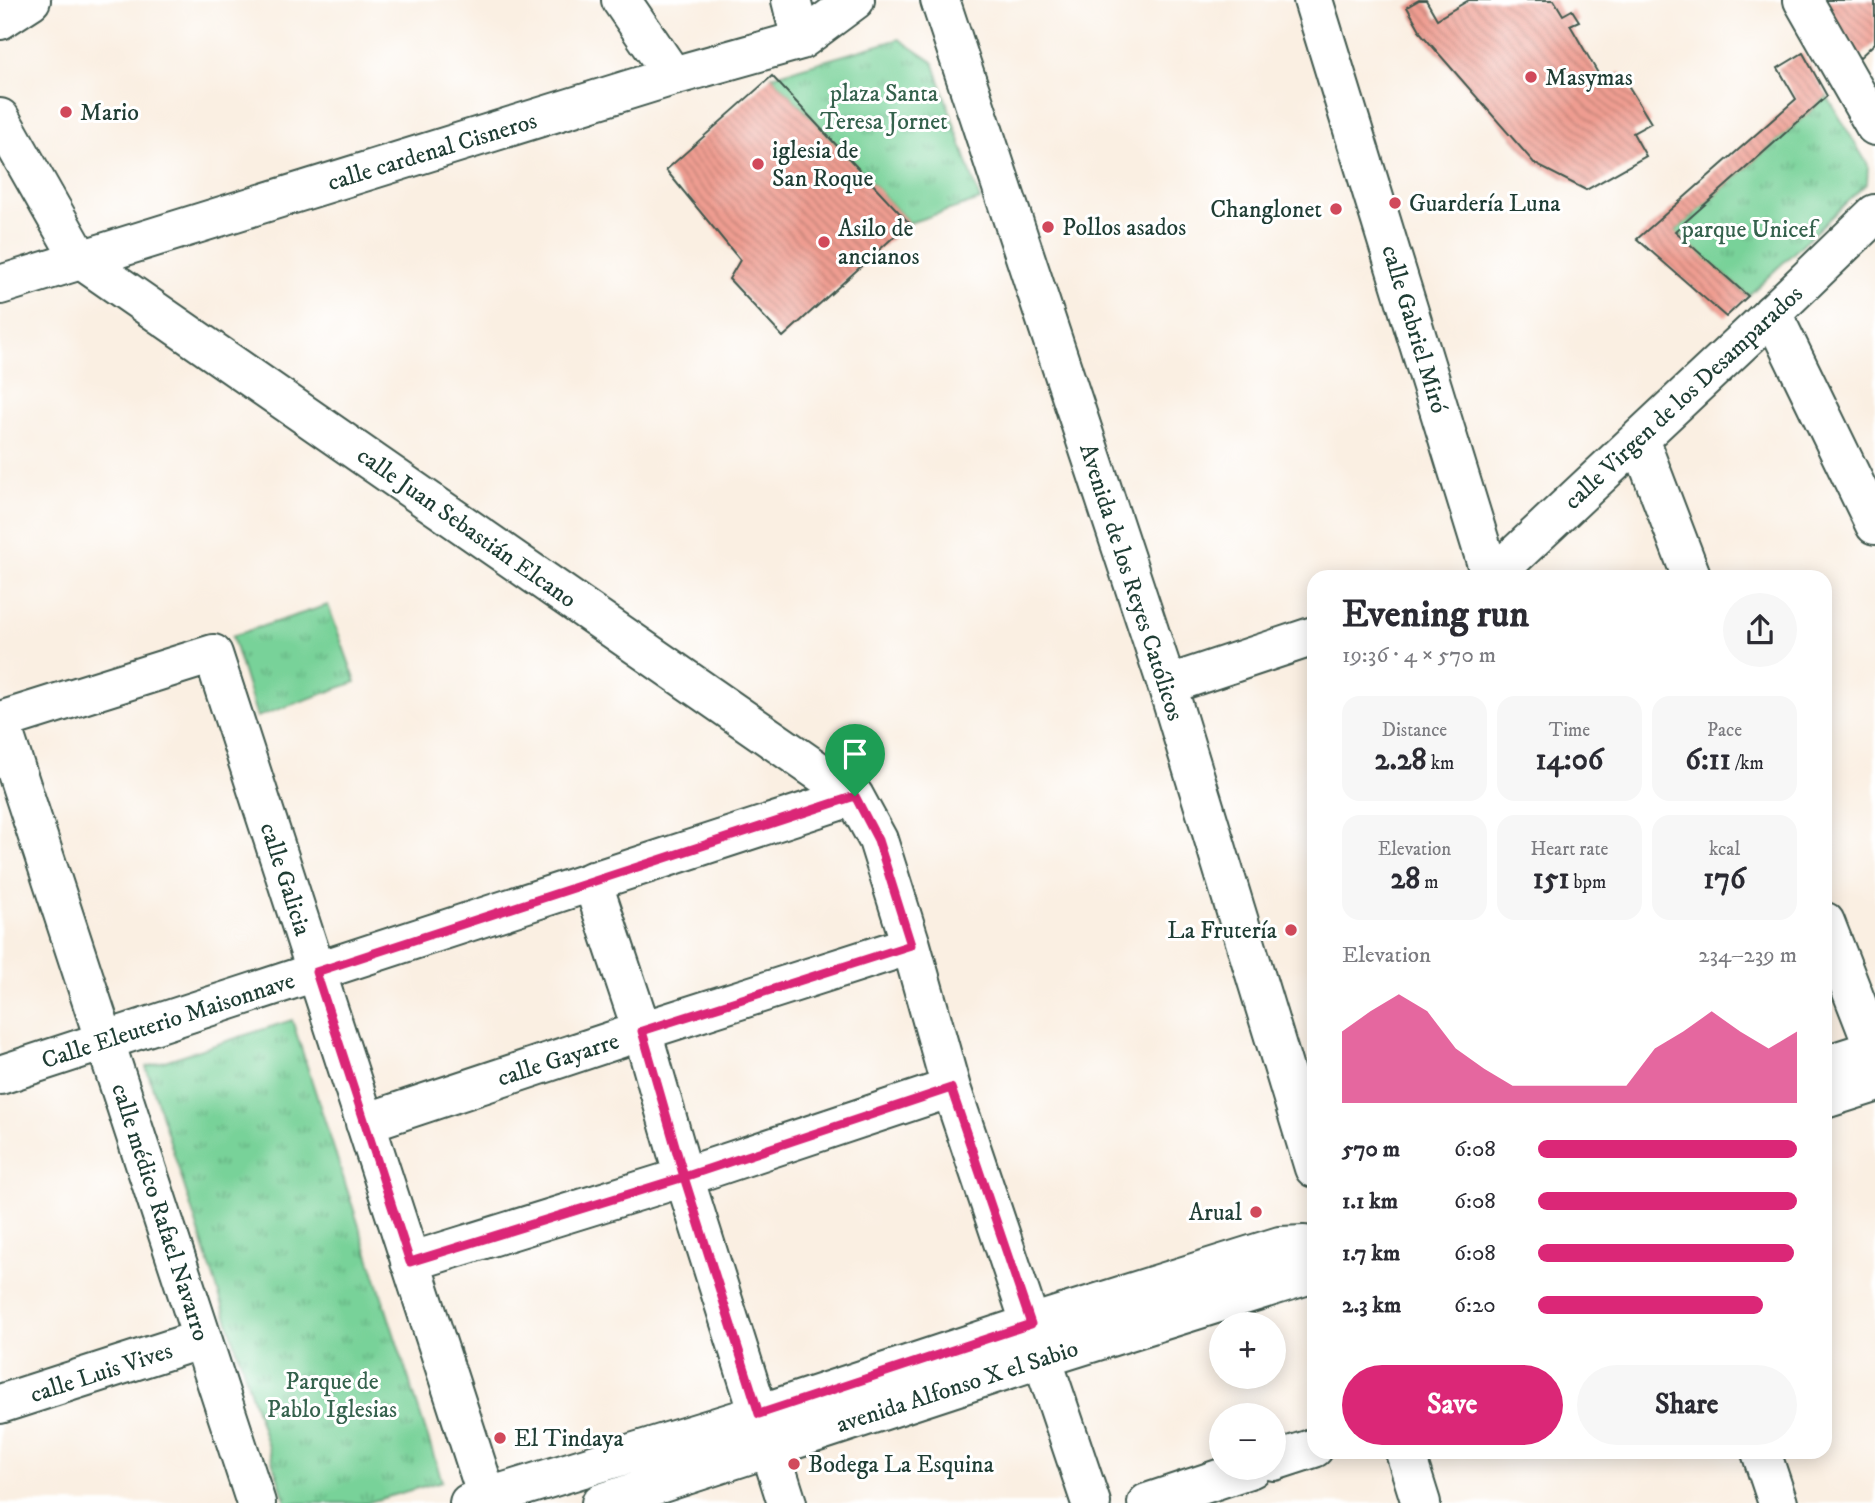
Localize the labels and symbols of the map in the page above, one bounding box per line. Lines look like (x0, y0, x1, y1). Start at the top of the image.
place label: Masymas (1545, 63, 1633, 93)
marker: Masymas (1523, 69, 1539, 85)
park label: plaza Santa Teresa Jornet (820, 79, 948, 137)
place label: Mario (80, 98, 139, 128)
marker: Mario (58, 104, 74, 120)
street label: calle cardenal Cisneros (324, 106, 541, 198)
place label: iglesia de San Roque (772, 136, 873, 194)
marker: iglesia de San Roque (750, 156, 766, 172)
place label: Guardería Luna (1409, 189, 1561, 219)
place label: Changlonet (1210, 195, 1322, 225)
marker: Guardería Luna (1387, 195, 1403, 211)
marker: Changlonet (1328, 201, 1344, 217)
place label: Pollos asados (1062, 213, 1186, 243)
place label: Asilo de ancianos (838, 214, 920, 272)
park label: parque Unicef (1681, 215, 1820, 245)
marker: Pollos asados (1040, 219, 1056, 235)
marker: Asilo de ancianos (816, 234, 832, 250)
street label: calle Gabriel Miró (1374, 242, 1454, 417)
street label: calle Virgen de los Desamparados (1558, 279, 1809, 516)
street label: Avenida de los Reyes Católicos (1072, 440, 1190, 725)
street label: calle Juan Sebastián Elcano (351, 441, 582, 615)
pin (825, 724, 885, 796)
street label: calle Galicia (253, 819, 318, 940)
place label: La Frutería (1167, 916, 1278, 946)
marker: La Frutería (1283, 922, 1299, 938)
street label: Calle Eleuterio Maisonnave (38, 966, 299, 1076)
street label: calle Gayarre (494, 1026, 623, 1094)
street label: calle médico Rafael Navarro (104, 1080, 216, 1345)
place label: Arual (1189, 1198, 1243, 1228)
marker: Arual (1248, 1204, 1264, 1220)
street label: avenida Alfonso X el Sabio (833, 1334, 1082, 1440)
street label: calle Luis Vives (26, 1336, 176, 1410)
park label: Parque de Pablo Iglesias (267, 1367, 397, 1425)
place label: El Tindaya (514, 1424, 624, 1454)
marker: El Tindaya (492, 1430, 508, 1446)
place label: Bodega La Esquina (808, 1450, 995, 1480)
marker: Bodega La Esquina (786, 1456, 802, 1472)

